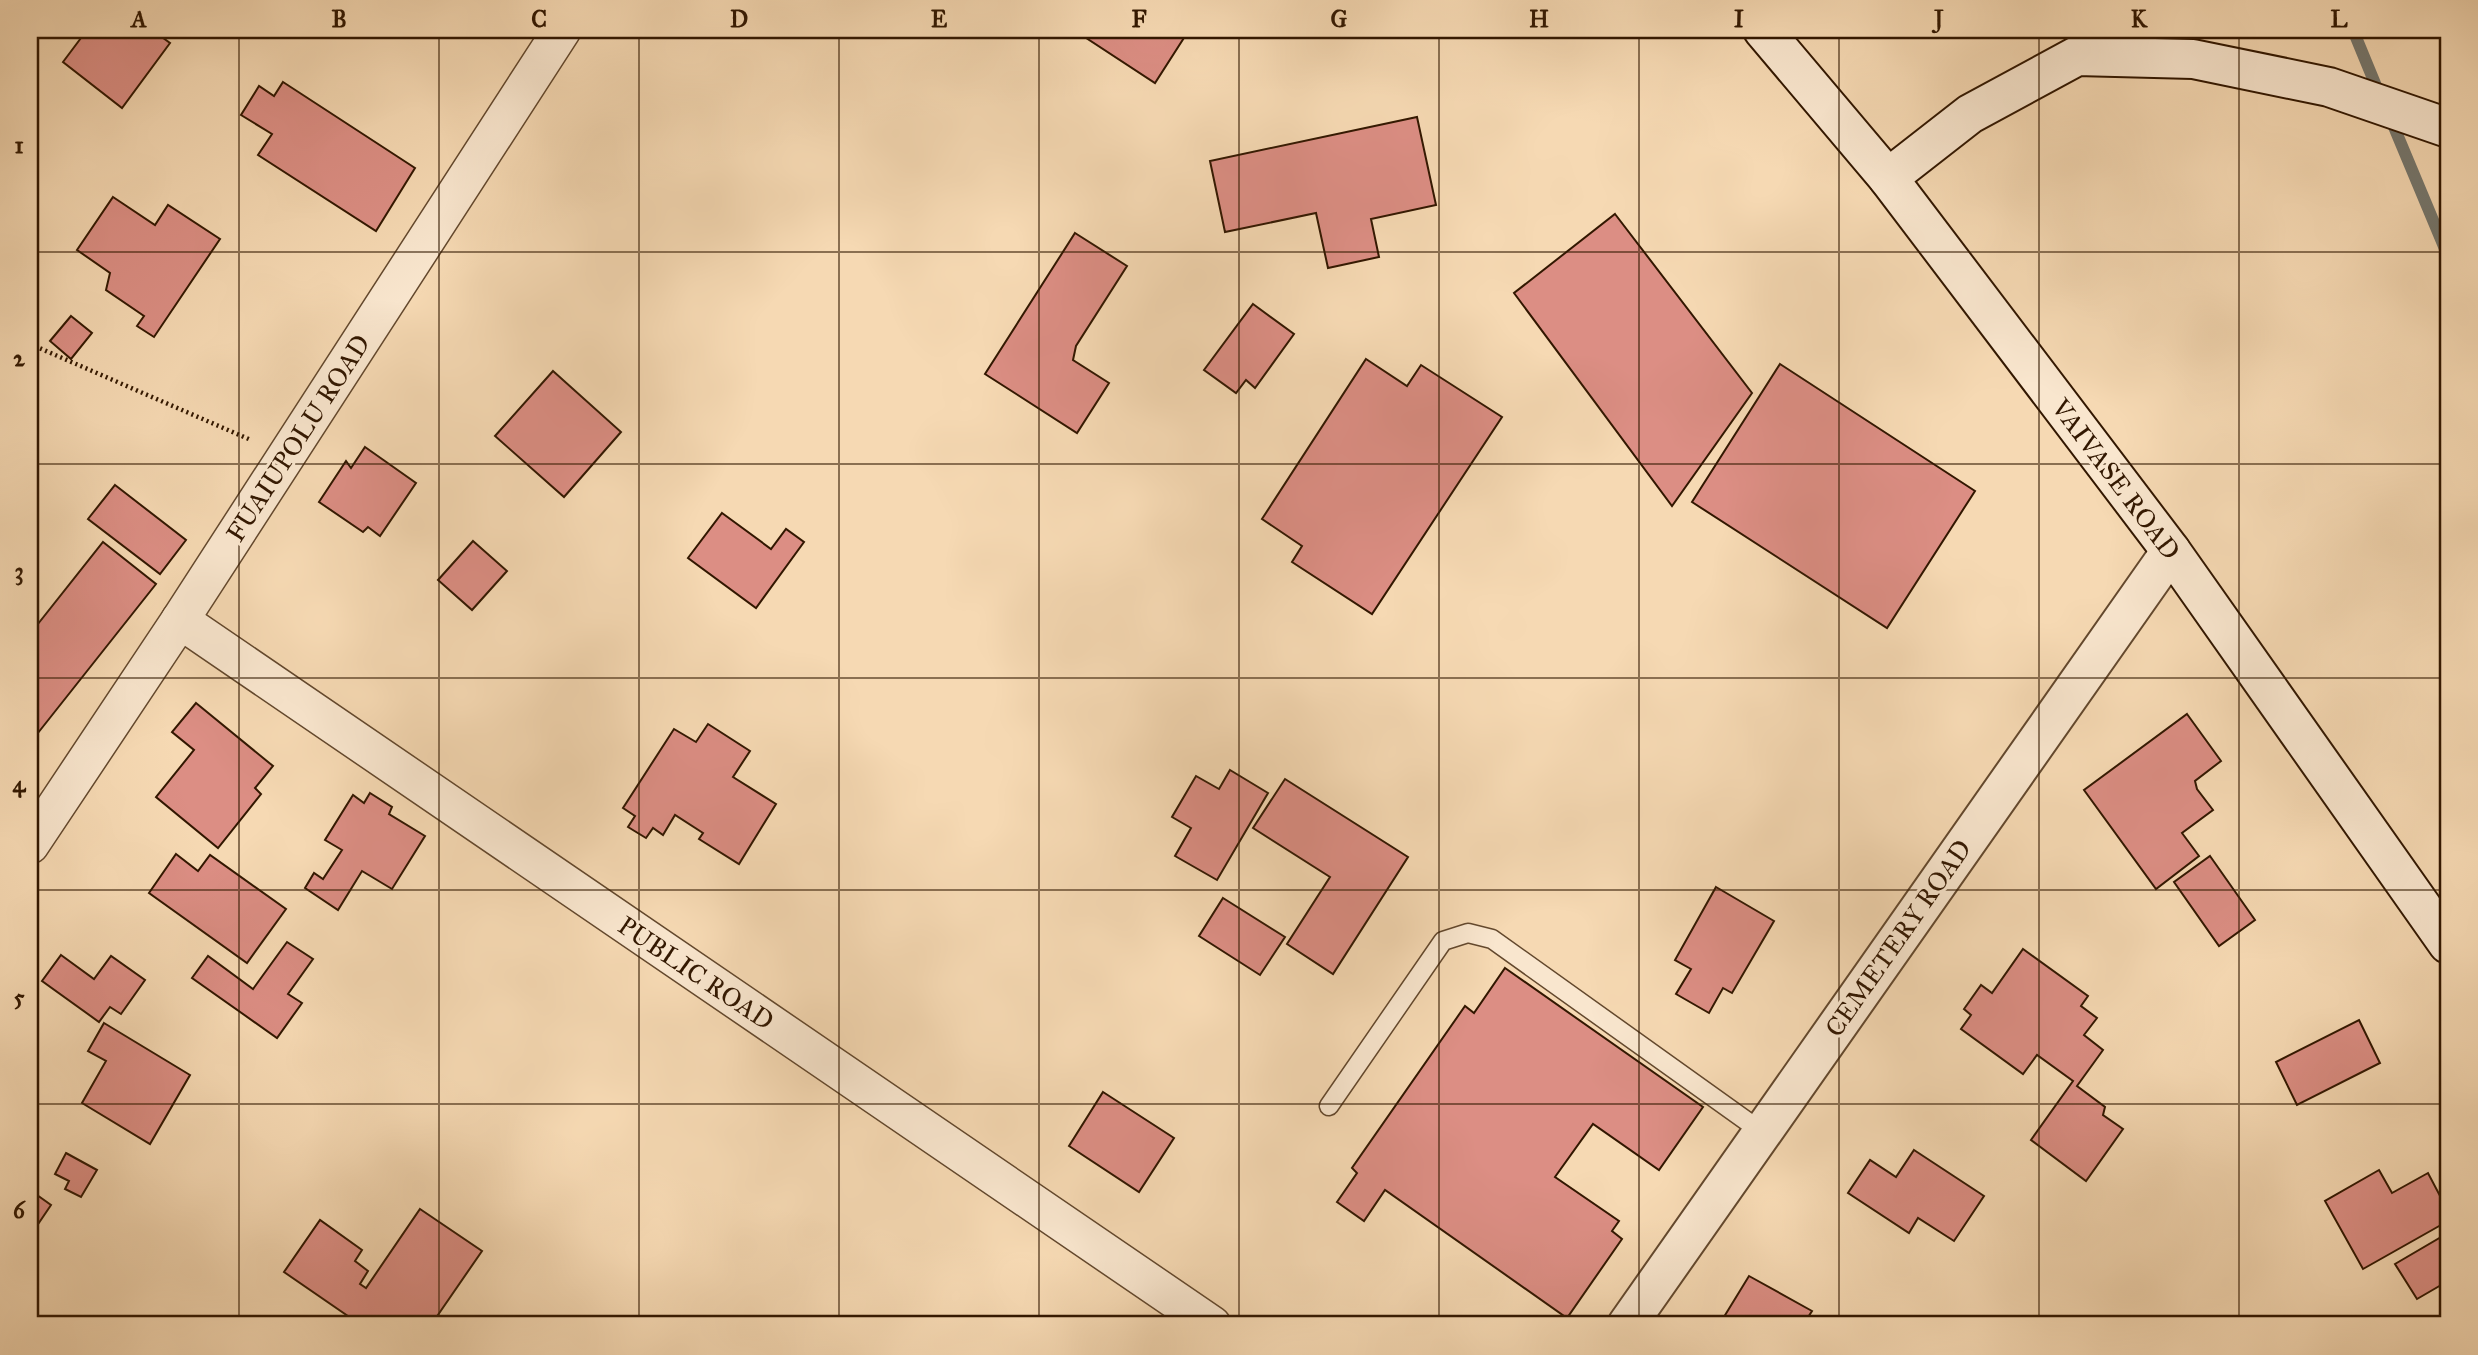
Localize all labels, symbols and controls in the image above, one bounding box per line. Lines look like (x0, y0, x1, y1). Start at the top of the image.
text: A (129, 5, 147, 33)
text: B (331, 5, 347, 33)
text: C (531, 5, 547, 33)
text: D (730, 5, 748, 33)
text: E (931, 5, 948, 33)
text: F (1131, 5, 1147, 33)
text: G (1331, 5, 1348, 33)
text: H (1529, 5, 1549, 33)
text: I (1734, 5, 1744, 33)
text: J (1931, 5, 1944, 34)
text: K (2131, 5, 2149, 33)
text: L (2331, 5, 2349, 33)
text: 1 (14, 131, 24, 159)
street label: FUAIUPOLU ROAD (219, 329, 377, 547)
text: 2 (13, 344, 25, 372)
street label: VAIVASE ROAD (2044, 391, 2187, 566)
text: 3 (14, 557, 24, 586)
text: 4 (13, 770, 27, 798)
street label: CEMETERY ROAD (1818, 833, 1978, 1043)
street label: PUBLIC ROAD (612, 909, 780, 1037)
text: 5 (14, 983, 25, 1011)
text: 6 (13, 1196, 26, 1224)

